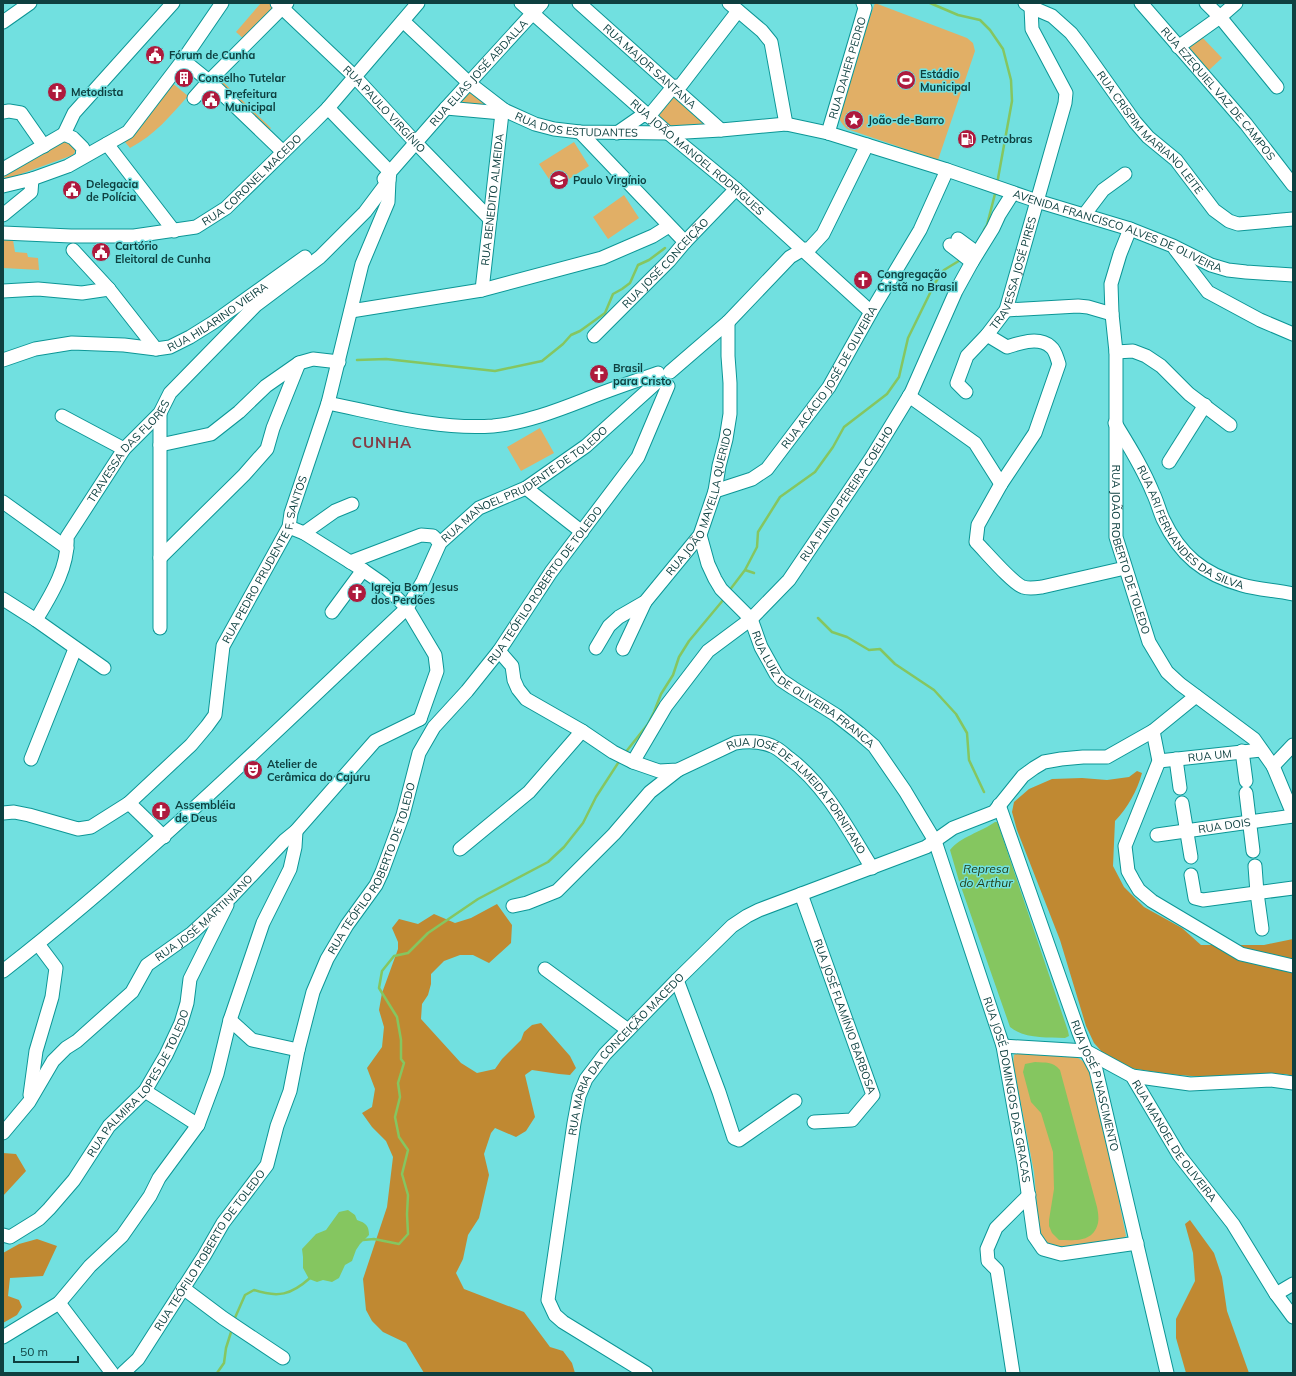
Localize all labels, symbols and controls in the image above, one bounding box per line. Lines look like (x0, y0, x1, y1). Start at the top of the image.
street label: RUA DAHER PEDRO (826, 15, 869, 121)
street label: RUA ELIAS JOSÉ ABDALLA (426, 16, 531, 129)
street label: RUA MAJOR SANTANA (600, 21, 699, 112)
street label: RUA EZEQUIEL VAZ DE CAMPOS (1158, 24, 1278, 163)
public building icon: Fórum de Cunha (144, 44, 166, 66)
place label: Fórum de Cunha (169, 48, 255, 62)
street label: RUA PAULO VIRGÍNIO (340, 62, 429, 156)
building icon: Conselho Tutelar (173, 67, 195, 89)
place label: Estádio Municipal (920, 67, 971, 94)
street label: RUA CRISPIM MARIANO LEITE (1094, 68, 1206, 197)
sports icon: Estádio Municipal (895, 69, 917, 91)
place label: Conselho Tutelar (198, 71, 286, 85)
church icon: Metodista (46, 81, 68, 103)
place label: Metodista (71, 85, 124, 99)
place label: Prefeitura Municipal (225, 87, 277, 114)
public building icon: Prefeitura Municipal (200, 89, 222, 111)
street label: RUA JOÃO MANOEL RODRIGUES (627, 96, 767, 218)
street label: RUA DOS ESTUDANTES (513, 109, 638, 140)
place icon: João-de-Barro (843, 109, 865, 131)
place label: João-de-Barro (868, 113, 945, 127)
fuel station icon: Petrobras (956, 128, 978, 150)
street label: RUA CORONEL MACEDO (199, 131, 304, 229)
place label: Petrobras (981, 132, 1033, 146)
street label: RUA BENEDITO ALMEIDA (478, 133, 507, 266)
school or university icon: Paulo Virgínio (548, 169, 570, 191)
place label: Paulo Virgínio (573, 173, 647, 187)
place label: Delegacia de Polícia (86, 177, 138, 204)
public building icon: Delegacia de Polícia (61, 179, 83, 201)
street label: AVENIDA FRANCISCO ALVES DE OLIVEIRA (1011, 186, 1224, 275)
street label: RUA JOSÉ CONCEIÇÃO (619, 215, 711, 311)
street label: TRAVESSA JOSÉ PIRES (987, 215, 1039, 332)
place label: Cartório Eleitoral de Cunha (115, 239, 211, 266)
public building icon: Cartório Eleitoral de Cunha (90, 241, 112, 263)
place label: Congregação Cristã no Brasil (877, 267, 957, 294)
church icon: Congregação Cristã no Brasil (852, 269, 874, 291)
street label: RUA HILARINO VIEIRA (165, 279, 270, 354)
street label: RUA ACÁCIO JOSÉ DE OLIVEIRA (778, 303, 880, 451)
place label: Brasil para Cristo (613, 361, 672, 388)
church icon: Brasil para Cristo (588, 363, 610, 385)
street label: TRAVESSA DAS FLORES (84, 397, 173, 505)
street label: RUA MANOEL PRUDENTE DE TOLEDO (438, 423, 610, 546)
street label: RUA PLINIO PEREIRA COELHO (797, 423, 896, 564)
street label: RUA JOÃO MAYELLA QUERIDO (663, 427, 735, 578)
district label: CUNHA (352, 433, 412, 452)
street label: RUA ARI FERNANDES DA SILVA (1134, 463, 1246, 592)
street label: RUA JOÃO ROBERTO DE TOLEDO (1109, 464, 1153, 636)
street label: RUA PEDRO PRUDENTE F. SANTOS (219, 474, 310, 646)
street label: RUA TEÓFILO ROBERTO DE TOLEDO (484, 503, 605, 667)
place label: Igreja Bom Jesus dos Perdões (371, 580, 459, 607)
church icon: Igreja Bom Jesus dos Perdões (346, 582, 368, 604)
street label: RUA LUIZ DE OLIVEIRA FRANCA (749, 629, 878, 751)
street label: RUA JOSÉ DE ALMEIDA FORNITANO (724, 735, 869, 857)
street label: RUA UM (1187, 746, 1232, 765)
place label: Atelier de Cerâmica do Cajuru (267, 757, 370, 784)
theatre icon: Atelier de Cerâmica do Cajuru (242, 759, 264, 781)
street label: RUA TEÓFILO ROBERTO DE TOLEDO (324, 781, 418, 957)
place label: Assembléia de Deus (175, 798, 236, 825)
church icon: Assembléia de Deus (150, 800, 172, 822)
street label: RUA DOIS (1197, 815, 1252, 836)
water label: Represa do Arthur (959, 861, 1013, 890)
street label: RUA JOSÉ MARTINIANO (152, 872, 256, 964)
street label: RUA JOSÉ FLAMÍNIO BARBOSA (811, 937, 879, 1096)
street label: RUA MARIA DA CONCEIÇÃO MACEDO (565, 970, 687, 1137)
street label: RUA JOSÉ DOMINGOS DAS GRACAS (980, 995, 1034, 1184)
street label: RUA PALMIRA LOPES DE TOLEDO (84, 1008, 192, 1160)
street label: RUA JOSÉ P NASCIMENTO (1068, 1018, 1122, 1153)
street label: RUA MANOEL DE OLIVEIRA (1129, 1077, 1220, 1205)
street label: RUA TEÓFILO ROBERTO DE TOLEDO (151, 1167, 268, 1333)
scale bar (14, 1338, 78, 1364)
text: 50 m (20, 1344, 48, 1359)

